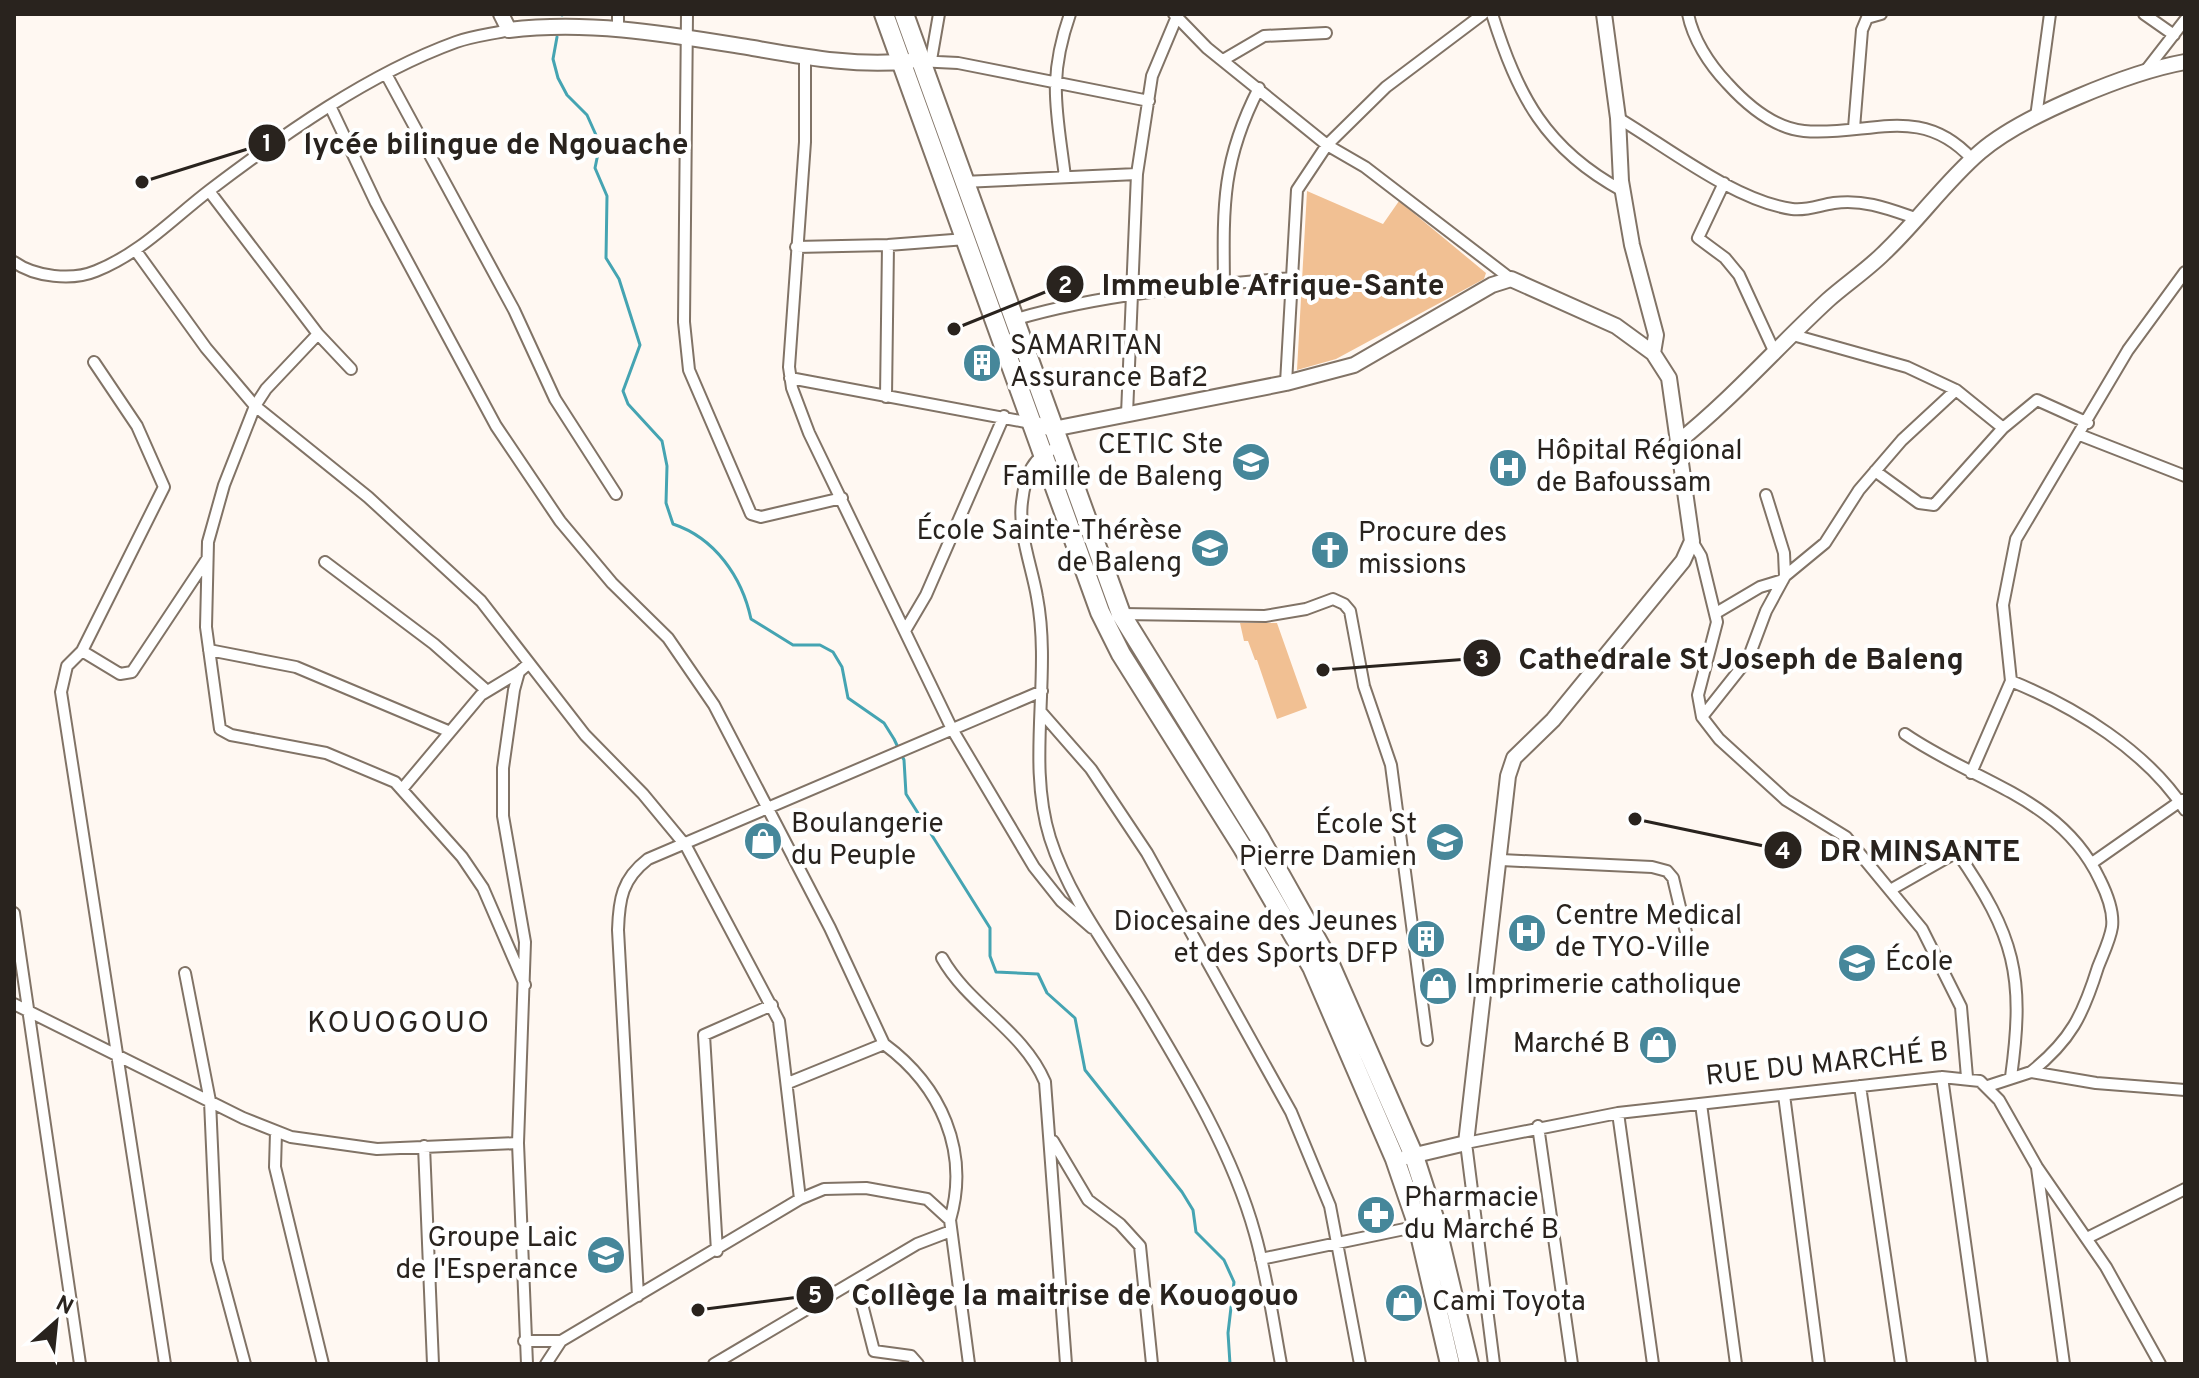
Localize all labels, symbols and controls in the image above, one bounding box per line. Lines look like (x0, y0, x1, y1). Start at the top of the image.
callout: lycée bilingue de Ngouache (247, 116, 704, 170)
text: lycée bilingue de Ngouache (303, 128, 689, 165)
text: 1 (262, 130, 272, 160)
callout: Immeuble Afrique-Sante (1045, 257, 1461, 311)
text: Immeuble Afrique-Sante (1102, 269, 1444, 306)
text: 2 (1058, 272, 1072, 302)
place label: SAMARITAN Assurance Baf2 (1010, 329, 1208, 397)
building icon: SAMARITAN Assurance Baf2 (961, 342, 1003, 384)
place label: CETIC Ste Famille de Baleng (1002, 428, 1223, 496)
place label: Hôpital Régional de Bafoussam (1536, 434, 1743, 502)
school or university icon: CETIC Ste Famille de Baleng (1230, 441, 1272, 483)
hospital icon: Hôpital Régional de Bafoussam (1487, 447, 1529, 489)
place label: École Sainte-Thérèse de Baleng (917, 512, 1182, 582)
place label: Procure des missions (1358, 516, 1507, 584)
school or university icon: École Sainte-Thérèse de Baleng (1189, 527, 1231, 569)
church icon: Procure des missions (1309, 529, 1351, 571)
callout: Cathedrale St Joseph de Baleng (1462, 631, 1980, 685)
text: Cathedrale St Joseph de Baleng (1518, 643, 1964, 680)
text: 3 (1475, 646, 1489, 676)
place label: École St Pierre Damien (1239, 806, 1417, 876)
place label: Boulangerie du Peuple (791, 807, 944, 875)
shop icon: Boulangerie du Peuple (742, 820, 784, 862)
school or university icon: École St Pierre Damien (1424, 821, 1466, 863)
callout: DR MINSANTE (1763, 823, 2036, 877)
text: DR MINSANTE (1820, 835, 2021, 872)
text: 4 (1775, 838, 1791, 868)
place label: Centre Medical de TYO-Ville (1555, 899, 1742, 967)
place label: Diocesaine des Jeunes et des Sports DFP (1114, 905, 1398, 973)
hospital icon: Centre Medical de TYO-Ville (1506, 912, 1548, 954)
building icon: Diocesaine des Jeunes et des Sports DFP (1405, 918, 1447, 960)
school or university icon: École (1836, 942, 1878, 984)
place label: École (1885, 943, 1953, 981)
shop icon: Imprimerie catholique (1417, 965, 1459, 1007)
place label: Imprimerie catholique (1466, 968, 1741, 1004)
district label: KOUOGOUO (307, 1006, 491, 1043)
shop icon: Marché B (1637, 1024, 1679, 1066)
place label: Marché B (1513, 1027, 1630, 1063)
street label: RUE DU MARCHÉ B (1704, 1032, 1950, 1096)
place label: Pharmacie du Marché B (1404, 1181, 1559, 1249)
pharmacy icon: Pharmacie du Marché B (1355, 1194, 1397, 1236)
place label: Groupe Laic de l'Esperance (395, 1221, 578, 1289)
school or university icon: Groupe Laic de l'Esperance (585, 1234, 627, 1276)
callout: Collège la maitrise de Kouogouo (795, 1268, 1315, 1322)
text: Collège la maitrise de Kouogouo (851, 1279, 1299, 1316)
north arrow (16, 1282, 96, 1362)
text: 5 (808, 1282, 822, 1312)
shop icon: Cami Toyota (1383, 1282, 1425, 1324)
place label: Cami Toyota (1432, 1285, 1586, 1321)
text: N (51, 1291, 77, 1322)

